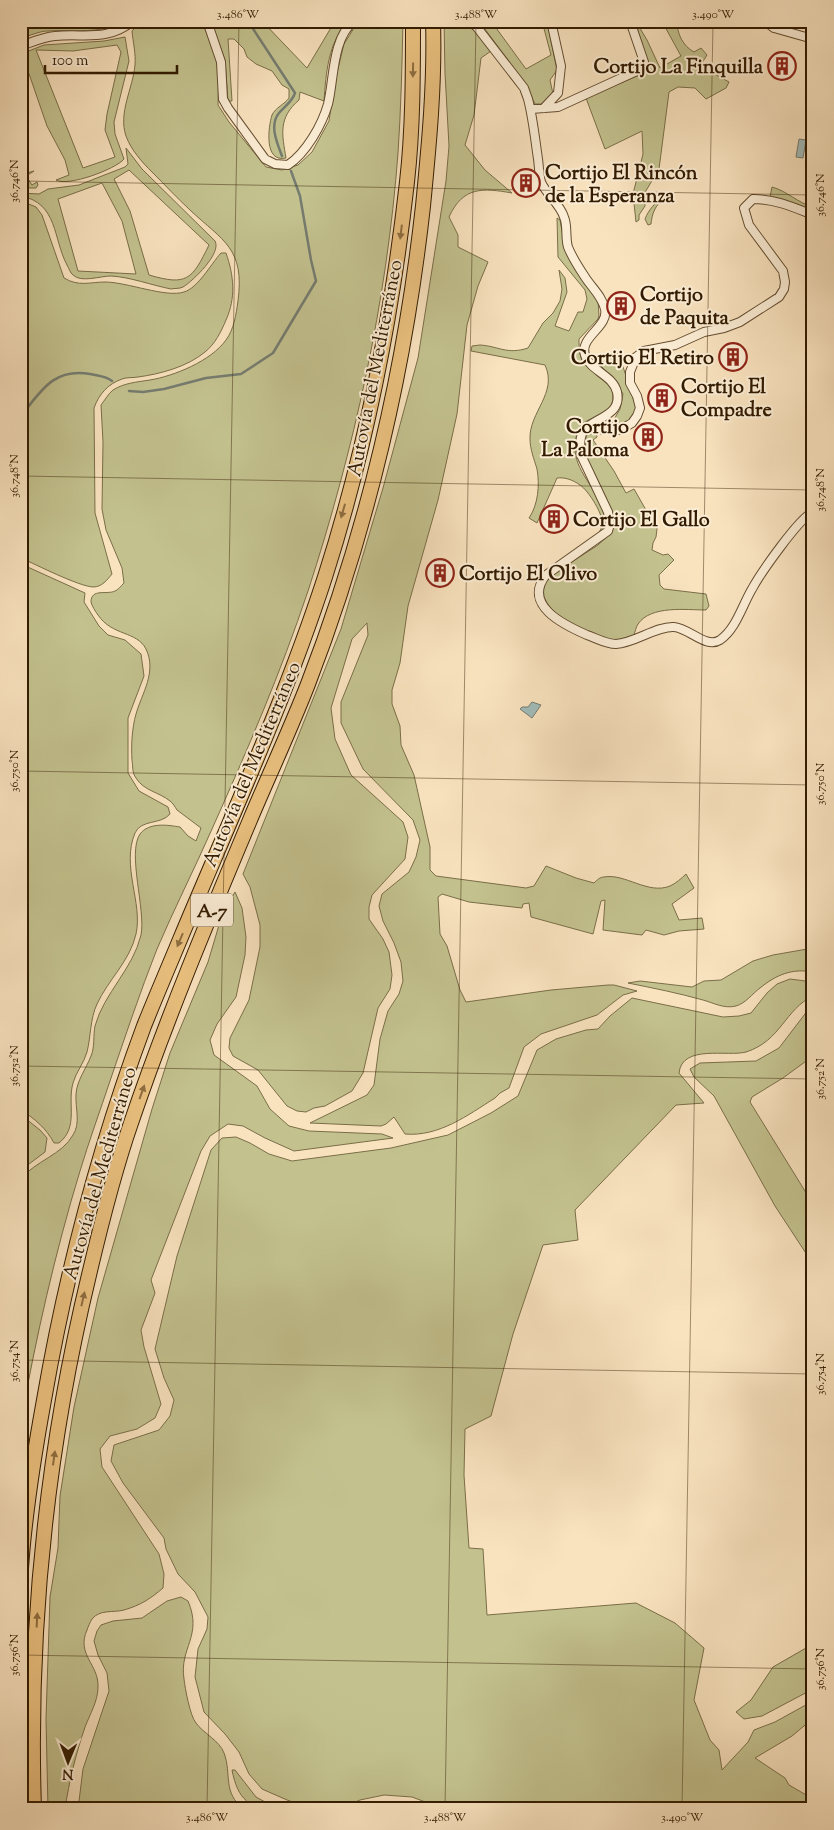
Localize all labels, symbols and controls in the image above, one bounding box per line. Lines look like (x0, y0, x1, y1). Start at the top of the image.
text: 3.486°W (217, 6, 260, 24)
text: 3.488°W (455, 6, 498, 24)
text: 3.490°W (692, 6, 735, 24)
scale bar (45, 42, 178, 74)
text: 100 m (52, 51, 89, 72)
building icon: Cortijo La Finquilla (767, 51, 797, 81)
place label: Cortijo La Finquilla (594, 54, 764, 83)
one-way arrow (409, 62, 417, 78)
text: 36.746°N (6, 159, 24, 203)
place label: Cortijo El Rincón de la Esperanza (545, 160, 698, 212)
building icon: Cortijo El Rincón de la Esperanza (511, 168, 541, 198)
text: 36.746°N (812, 173, 830, 217)
one-way arrow (396, 224, 404, 240)
street label: Autovía del Mediterráneo (341, 257, 412, 480)
place label: Cortijo de Paquita (640, 282, 730, 334)
building icon: Cortijo de Paquita (606, 291, 636, 321)
building icon: Cortijo El Retiro (718, 342, 748, 372)
place label: Cortijo El Retiro (571, 345, 714, 374)
place label: Cortijo El Compadre (681, 374, 772, 426)
building icon: Cortijo El Compadre (647, 383, 677, 413)
place label: Cortijo La Paloma (541, 414, 630, 466)
building icon: Cortijo La Paloma (633, 422, 663, 452)
text: 36.748°N (6, 454, 24, 498)
text: 36.748°N (812, 468, 830, 512)
one-way arrow (339, 503, 347, 518)
building icon: Cortijo El Gallo (539, 504, 569, 534)
place label: Cortijo El Gallo (573, 507, 710, 536)
building icon: Cortijo El Olivo (425, 558, 455, 588)
place label: Cortijo El Olivo (459, 561, 597, 590)
street label: Autovía del Mediterráneo (197, 658, 310, 872)
text: 36.750°N (6, 749, 24, 792)
text: 36.750°N (812, 762, 830, 805)
road number: A-7 (191, 894, 233, 926)
one-way arrow (176, 933, 184, 948)
text: 36.752°N (6, 1045, 24, 1087)
text: 36.752°N (812, 1058, 830, 1100)
street label: Autovía del Mediterráneo (57, 1064, 146, 1284)
one-way arrow (138, 1084, 146, 1099)
one-way arrow (79, 1291, 87, 1306)
text: 36.754°N (6, 1339, 24, 1382)
text: 36.754°N (812, 1352, 830, 1395)
one-way arrow (50, 1450, 58, 1466)
one-way arrow (34, 1612, 42, 1628)
text: 36.756°N (6, 1633, 24, 1676)
text: 36.756°N (812, 1647, 830, 1690)
north arrow (42, 1738, 92, 1788)
text: N (62, 1763, 74, 1783)
text: 3.486°W (186, 1809, 229, 1827)
text: 3.488°W (424, 1809, 467, 1827)
text: 3.490°W (661, 1809, 704, 1827)

